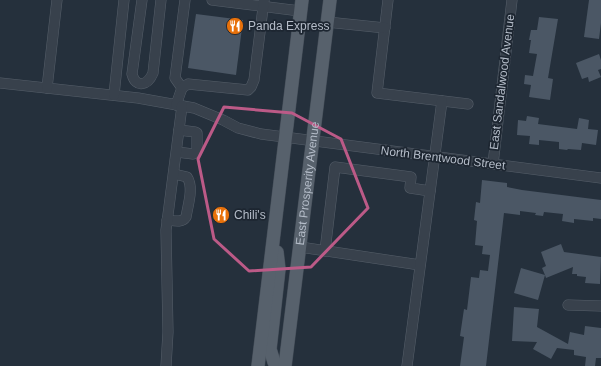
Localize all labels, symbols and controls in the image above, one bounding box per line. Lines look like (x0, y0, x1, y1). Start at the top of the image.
street label: East Sandalwood Avenue (487, 13, 517, 151)
restaurant icon: Panda Express (225, 16, 245, 36)
place label: Panda Express (248, 19, 329, 33)
street label: East Prosperity Avenue (293, 120, 322, 246)
street label: North Brentwood Street (380, 143, 507, 173)
restaurant icon: Chili's (211, 205, 231, 225)
place label: Chili's (234, 208, 266, 222)

